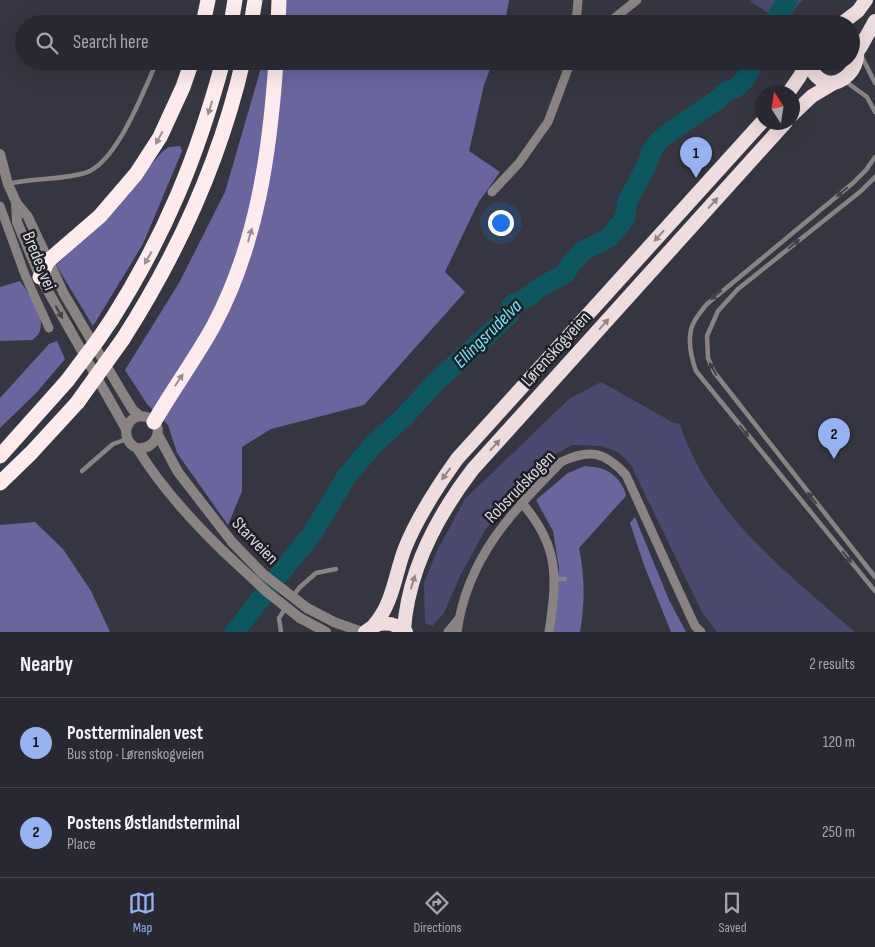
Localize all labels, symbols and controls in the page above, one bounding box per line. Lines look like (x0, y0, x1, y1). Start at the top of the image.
search box (15, 15, 860, 70)
icon: search (33, 29, 61, 57)
text: Search here (73, 31, 149, 54)
north arrow (755, 85, 800, 130)
one-way arrow (206, 101, 214, 116)
one-way arrow (155, 131, 163, 146)
pin: 1 (680, 137, 712, 178)
one-way arrow (836, 187, 849, 198)
one-way arrow (707, 198, 719, 210)
your location (488, 210, 514, 236)
one-way arrow (246, 227, 254, 242)
street label: Bredes vei (18, 229, 60, 293)
one-way arrow (653, 229, 665, 241)
one-way arrow (787, 239, 800, 250)
one-way arrow (144, 251, 152, 266)
one-way arrow (710, 290, 723, 301)
water label: Ellingsrudelva (449, 295, 527, 373)
one-way arrow (55, 305, 64, 318)
street label: Lørenskogveien (517, 307, 595, 391)
one-way arrow (598, 318, 610, 330)
one-way arrow (709, 362, 718, 376)
one-way arrow (174, 374, 184, 387)
pin: 2 (818, 418, 850, 459)
one-way arrow (739, 424, 750, 437)
one-way arrow (490, 438, 501, 451)
street label: Robsrudskogen (480, 447, 560, 527)
one-way arrow (441, 468, 451, 481)
one-way arrow (807, 492, 818, 505)
street label: Starveien (227, 513, 283, 569)
one-way arrow (841, 551, 852, 563)
one-way arrow (409, 575, 417, 590)
text: Nearby (20, 652, 73, 677)
text: 2 results (809, 655, 855, 674)
text: Postterminalen vest (67, 722, 203, 745)
text: 1 (33, 733, 39, 752)
text: 120 m (823, 733, 855, 752)
text: Bus stop · Lørenskogveien (67, 745, 204, 764)
text: Postens Østlandsterminal (67, 812, 240, 835)
text: 2 (32, 823, 40, 842)
text: 250 m (822, 823, 855, 842)
text: Place (67, 835, 96, 854)
tab: Map (128, 889, 156, 936)
tab: Directions (413, 889, 462, 936)
tab: Saved (718, 889, 747, 936)

